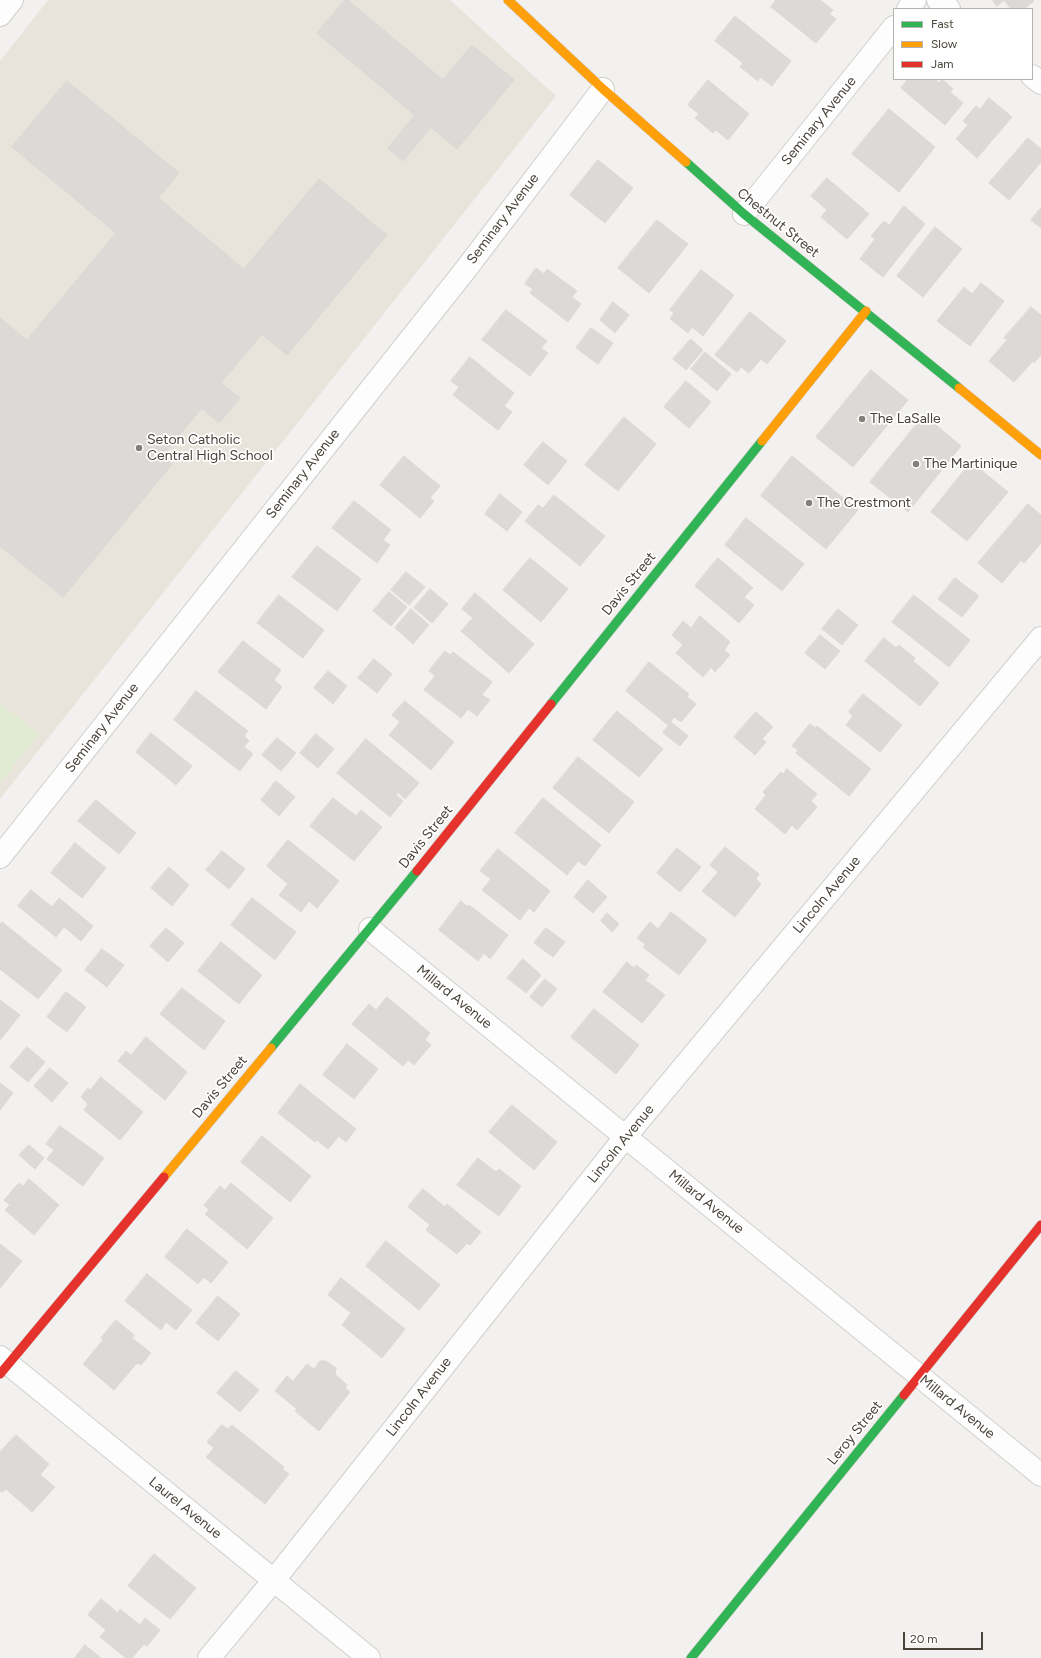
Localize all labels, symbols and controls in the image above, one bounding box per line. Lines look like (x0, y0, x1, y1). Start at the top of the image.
legend (893, 8, 1033, 80)
text: Fast (931, 17, 954, 31)
text: Slow (931, 37, 957, 51)
text: Jam (931, 57, 954, 71)
street label: Seminary Avenue (778, 73, 860, 169)
street label: Seminary Avenue (463, 170, 543, 268)
street label: Chestnut Street (733, 185, 823, 261)
place label: The LaSalle (870, 411, 941, 427)
marker: The LaSalle (857, 414, 867, 424)
street label: Seminary Avenue (263, 426, 343, 522)
place label: Seton Catholic Central High School (147, 432, 273, 464)
marker: Seton Catholic Central High School (134, 443, 144, 453)
place label: The Martinique (924, 456, 1018, 472)
marker: The Martinique (911, 459, 921, 469)
place label: The Crestmont (817, 495, 911, 511)
marker: The Crestmont (804, 498, 814, 508)
street label: Davis Street (598, 549, 660, 619)
street label: Seminary Avenue (62, 680, 142, 776)
street label: Davis Street (395, 802, 457, 872)
street label: Lincoln Avenue (790, 853, 864, 937)
street label: Millard Avenue (413, 961, 495, 1033)
street label: Davis Street (189, 1052, 251, 1122)
street label: Lincoln Avenue (584, 1102, 658, 1186)
street label: Millard Avenue (665, 1166, 747, 1238)
street label: Lincoln Avenue (383, 1354, 455, 1440)
street label: Millard Avenue (916, 1371, 998, 1443)
street label: Leroy Street (824, 1398, 886, 1468)
street label: Laurel Avenue (145, 1474, 225, 1542)
scale bar (905, 1624, 985, 1650)
text: 20 m (910, 1632, 938, 1646)

